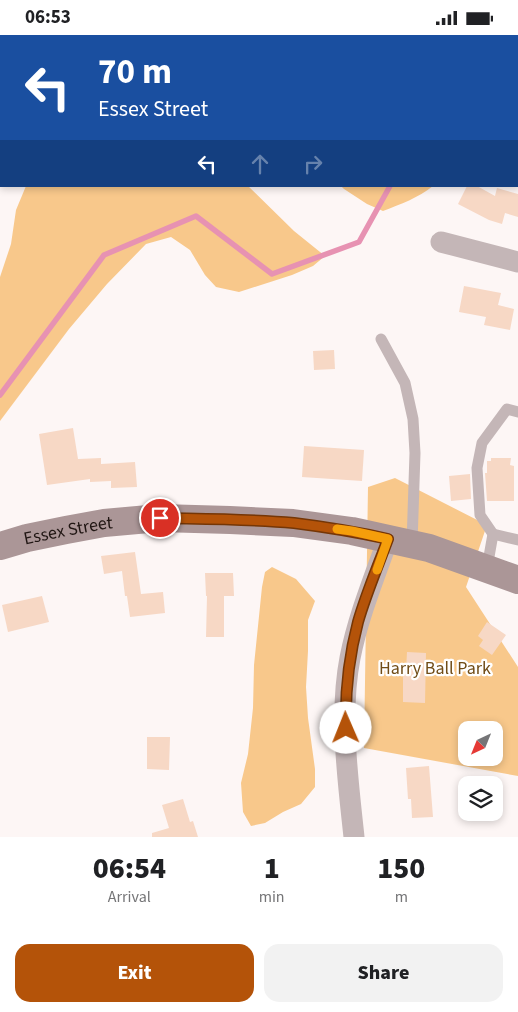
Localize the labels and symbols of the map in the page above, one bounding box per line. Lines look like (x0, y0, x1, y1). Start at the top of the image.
pin (139, 497, 181, 539)
street label: Essex Street (21, 510, 114, 551)
park label: Harry Ball Park (379, 656, 491, 681)
position arrow (319, 701, 371, 753)
north arrow (458, 721, 502, 766)

